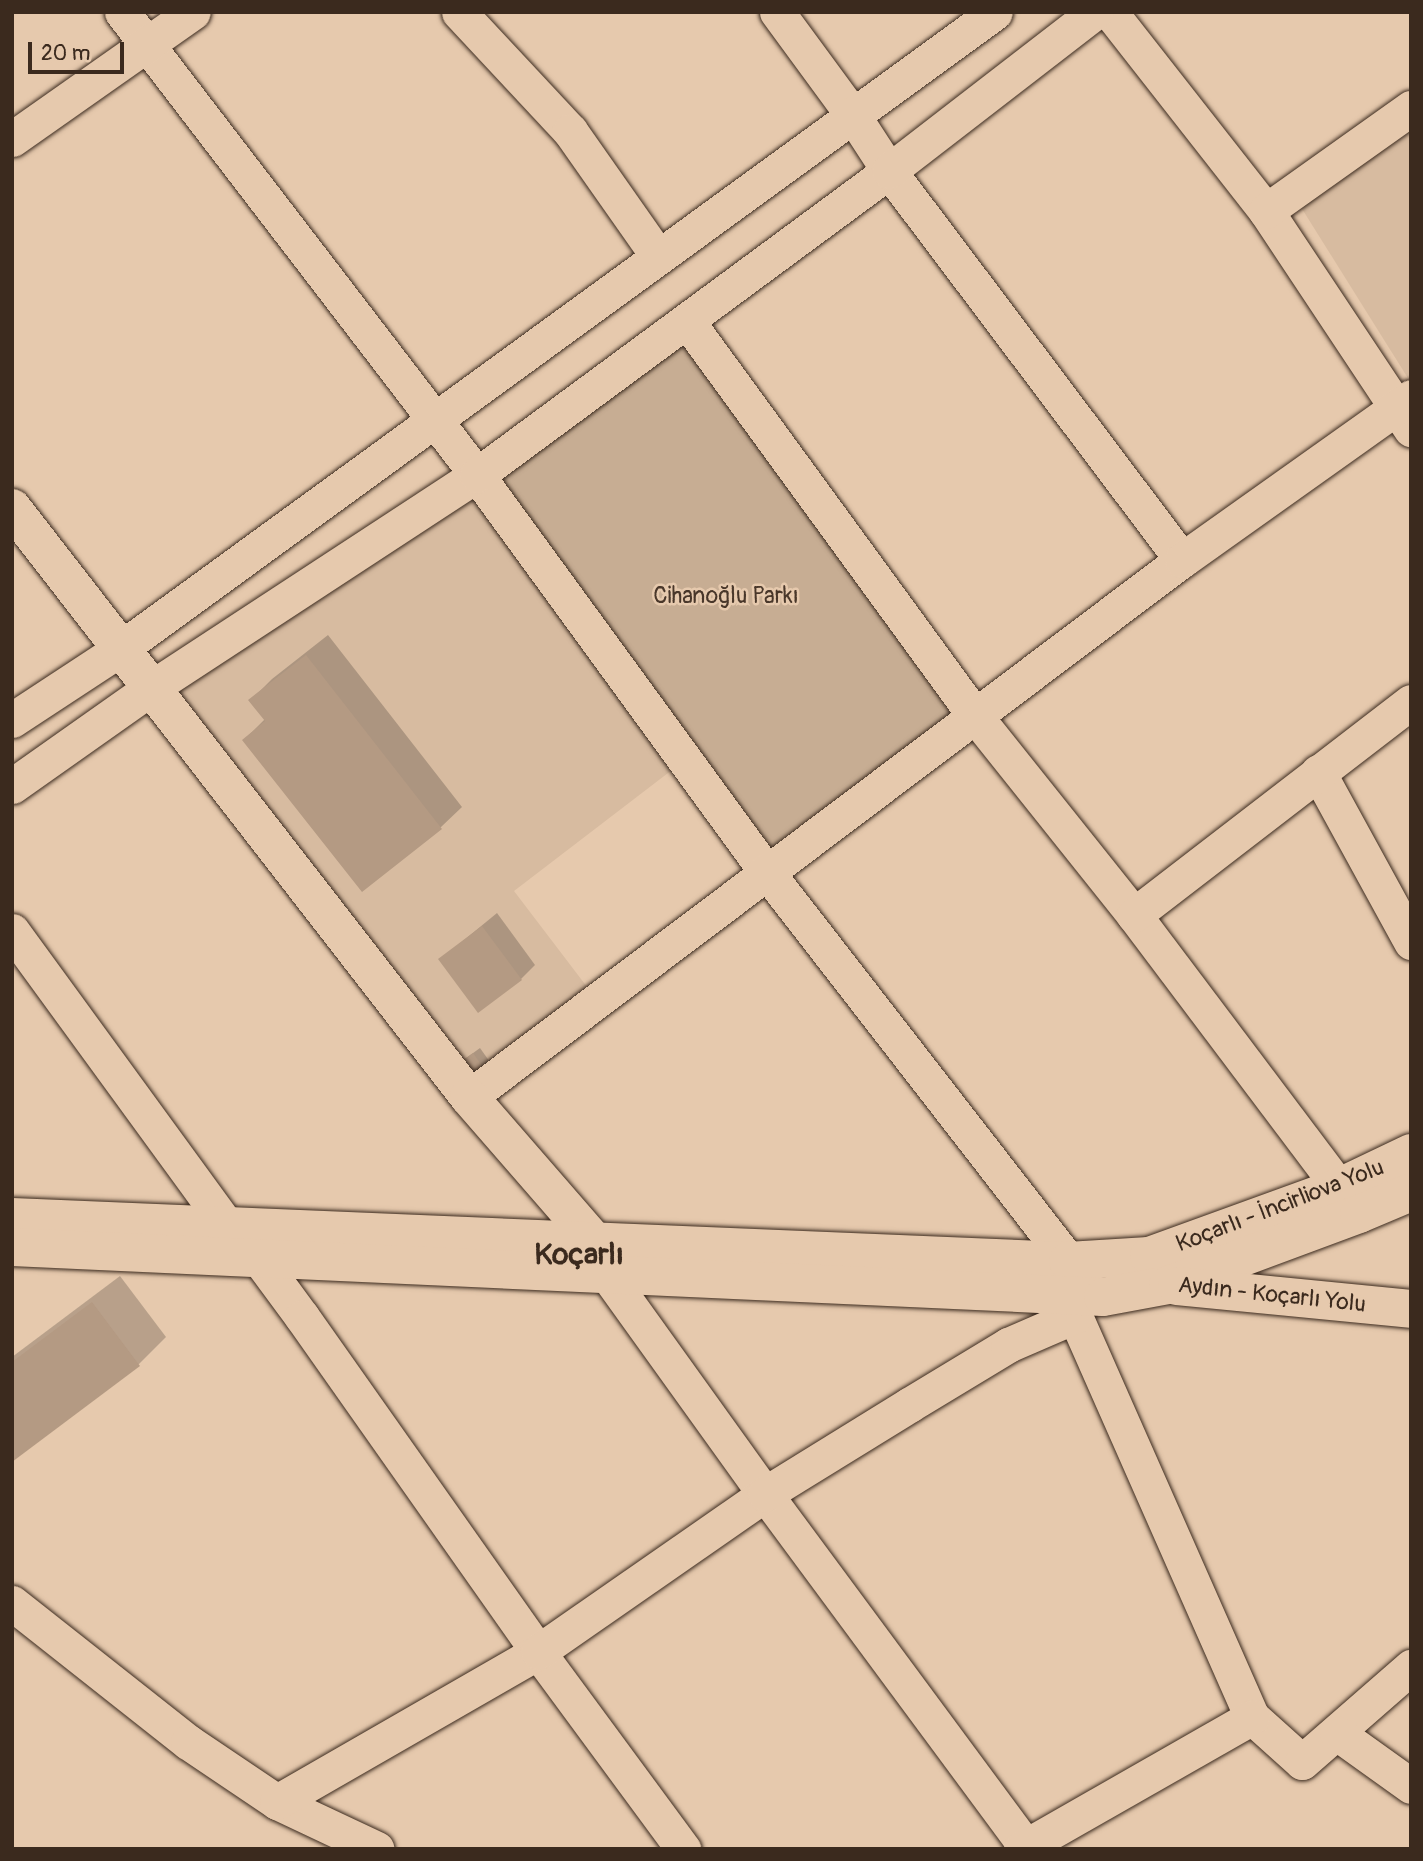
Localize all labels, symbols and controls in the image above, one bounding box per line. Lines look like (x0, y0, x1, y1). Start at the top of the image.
scale bar (32, 28, 128, 72)
text: 20 m (41, 40, 90, 67)
park label: Cihanoğlu Parkı (653, 582, 799, 610)
street label: Koçarlı - İncirliova Yolu (1172, 1154, 1388, 1258)
district label: Koçarlı (534, 1237, 624, 1273)
street label: Aydın - Koçarlı Yolu (1177, 1271, 1367, 1319)

